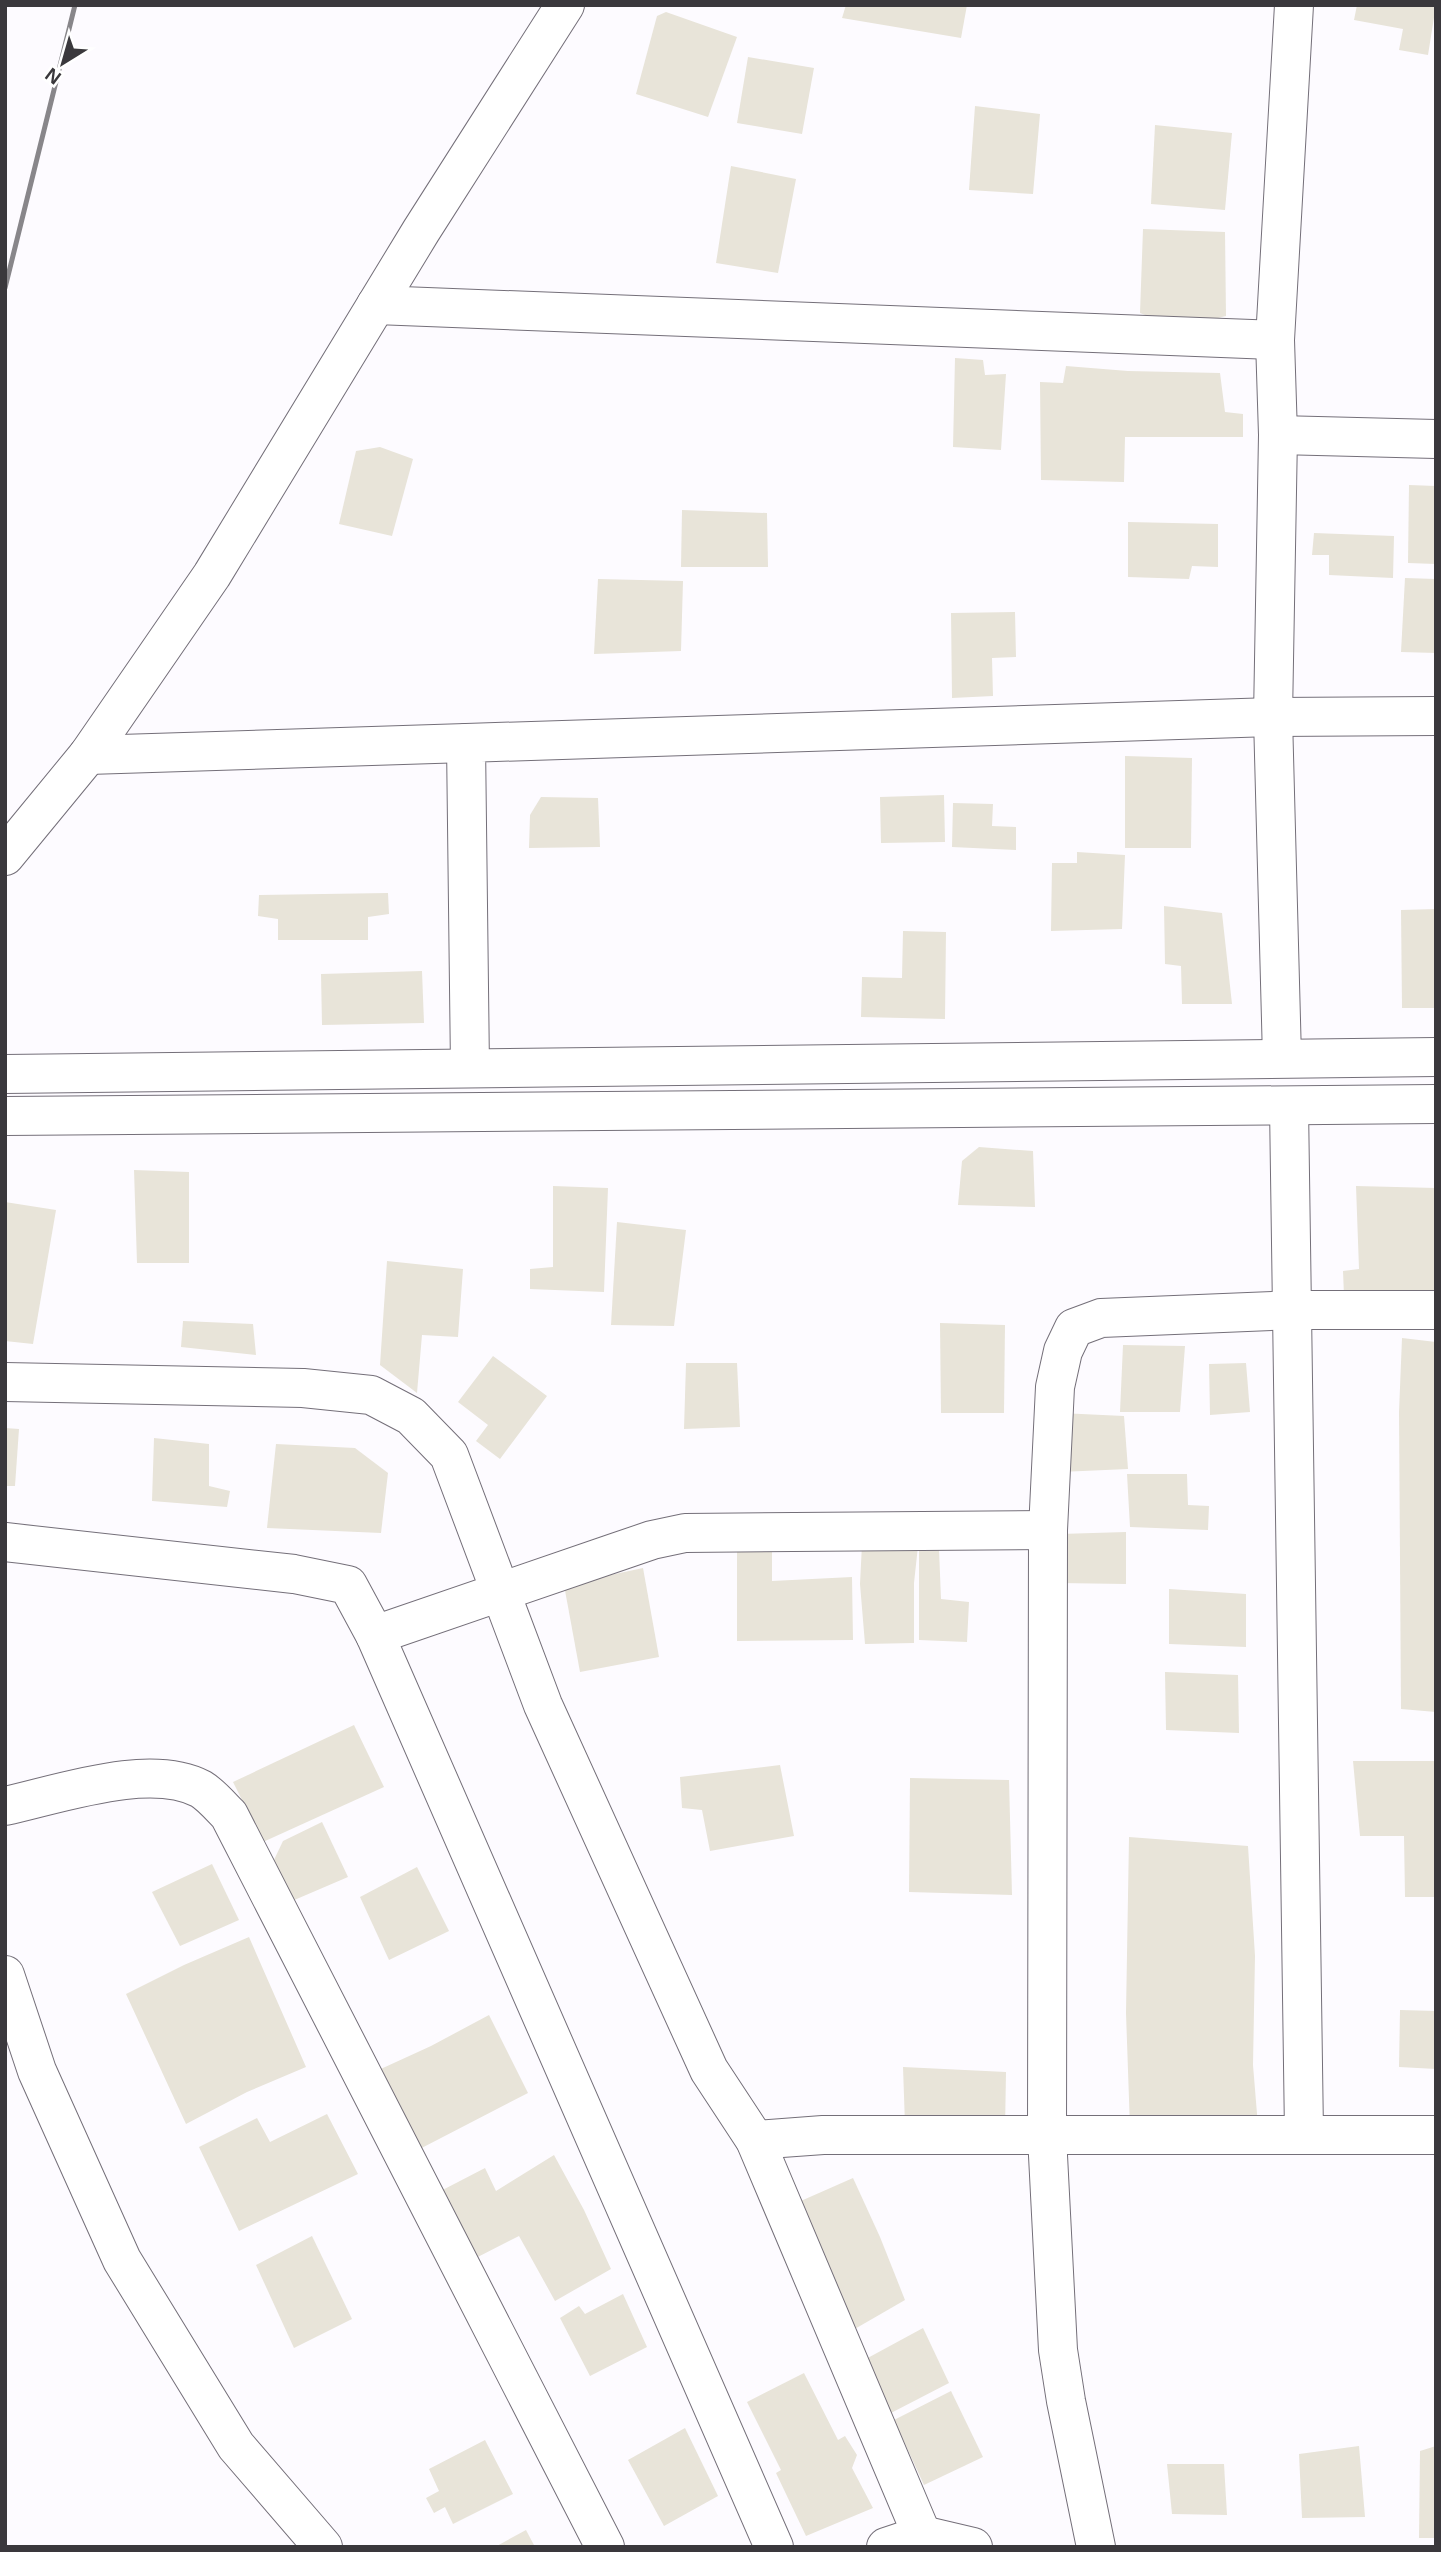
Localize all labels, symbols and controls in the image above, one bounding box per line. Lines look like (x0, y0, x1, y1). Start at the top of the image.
north arrow (28, 28, 98, 98)
text: N (41, 64, 65, 89)

